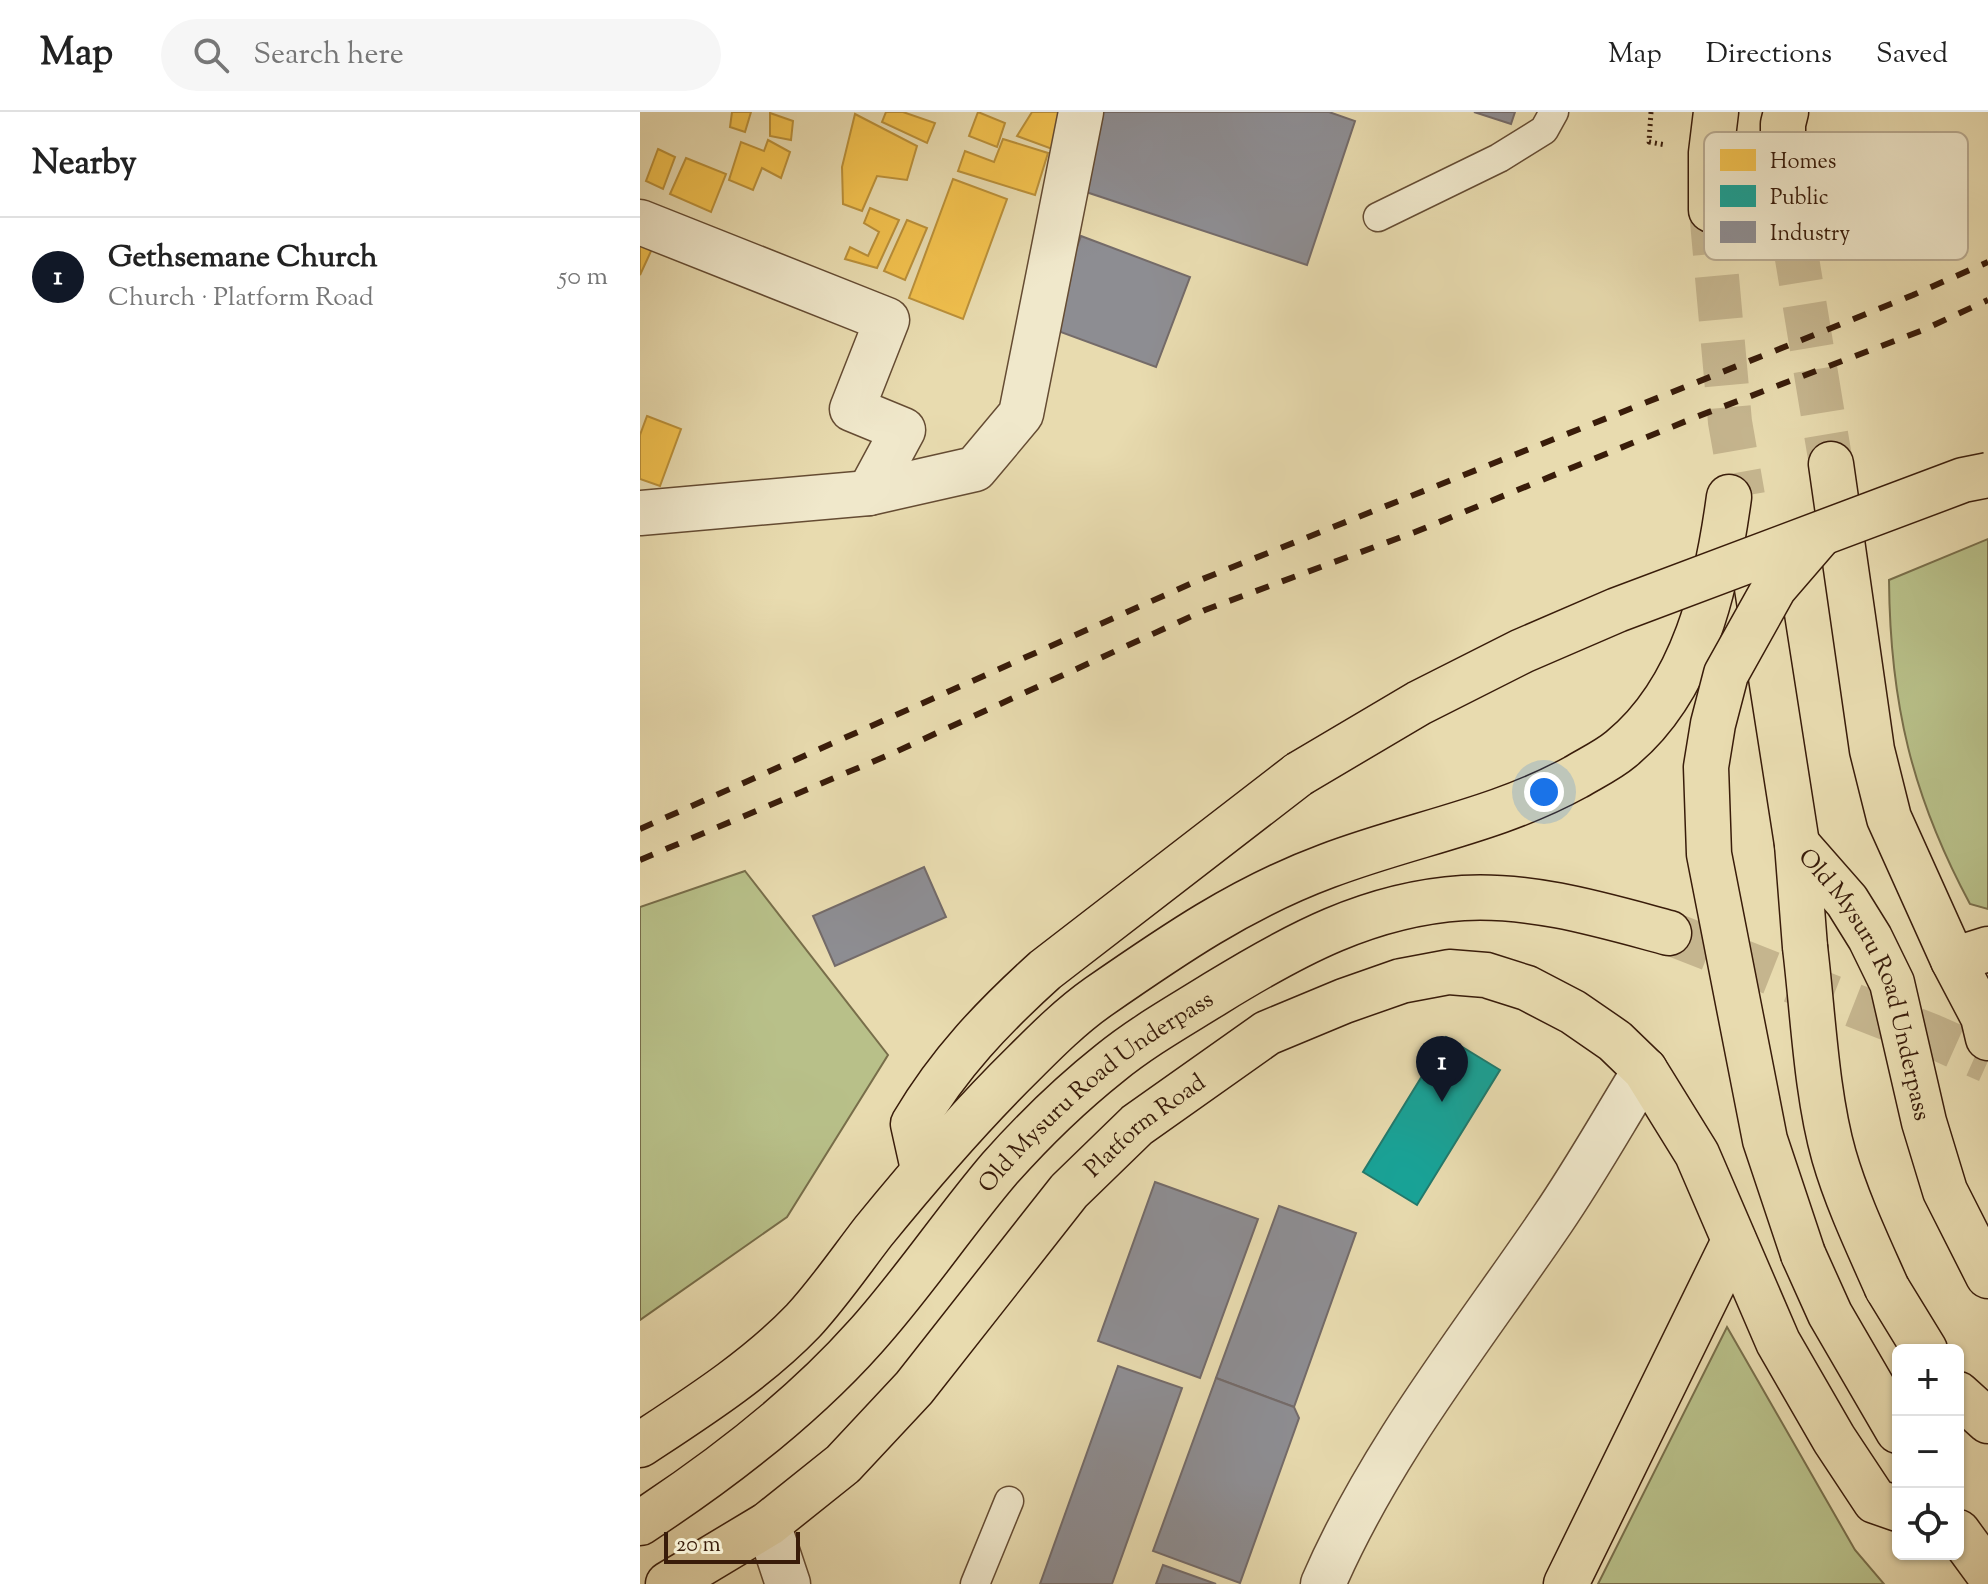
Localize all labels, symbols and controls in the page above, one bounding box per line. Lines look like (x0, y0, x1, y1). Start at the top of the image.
search box (161, 19, 721, 91)
text: Map (40, 28, 113, 82)
icon: search (189, 33, 233, 77)
text: Search here (253, 34, 404, 77)
text: Map (1608, 35, 1662, 75)
text: Directions (1706, 35, 1832, 75)
text: Saved (1876, 35, 1948, 75)
legend (1704, 132, 1968, 260)
text: Nearby (32, 140, 137, 189)
text: Homes (1770, 147, 1836, 179)
text: Public (1770, 183, 1829, 215)
text: Industry (1770, 219, 1850, 251)
text: Gethsemane Church (108, 237, 378, 280)
text: 1 (54, 259, 62, 296)
text: 50 m (558, 259, 608, 296)
text: Church · Platform Road (108, 280, 374, 317)
your location (1524, 772, 1564, 812)
street label: Old Mysuru Road Underpass (1789, 842, 1938, 1124)
street label: Old Mysuru Road Underpass (971, 984, 1221, 1201)
pin: 1 (1416, 1036, 1468, 1102)
street label: Platform Road (1078, 1066, 1214, 1186)
map controls (1892, 1344, 1964, 1560)
button: + (1892, 1344, 1964, 1416)
button: − (1892, 1416, 1964, 1488)
button: locate (1892, 1488, 1964, 1560)
scale bar (664, 1528, 800, 1564)
text: 20 m (676, 1530, 721, 1562)

